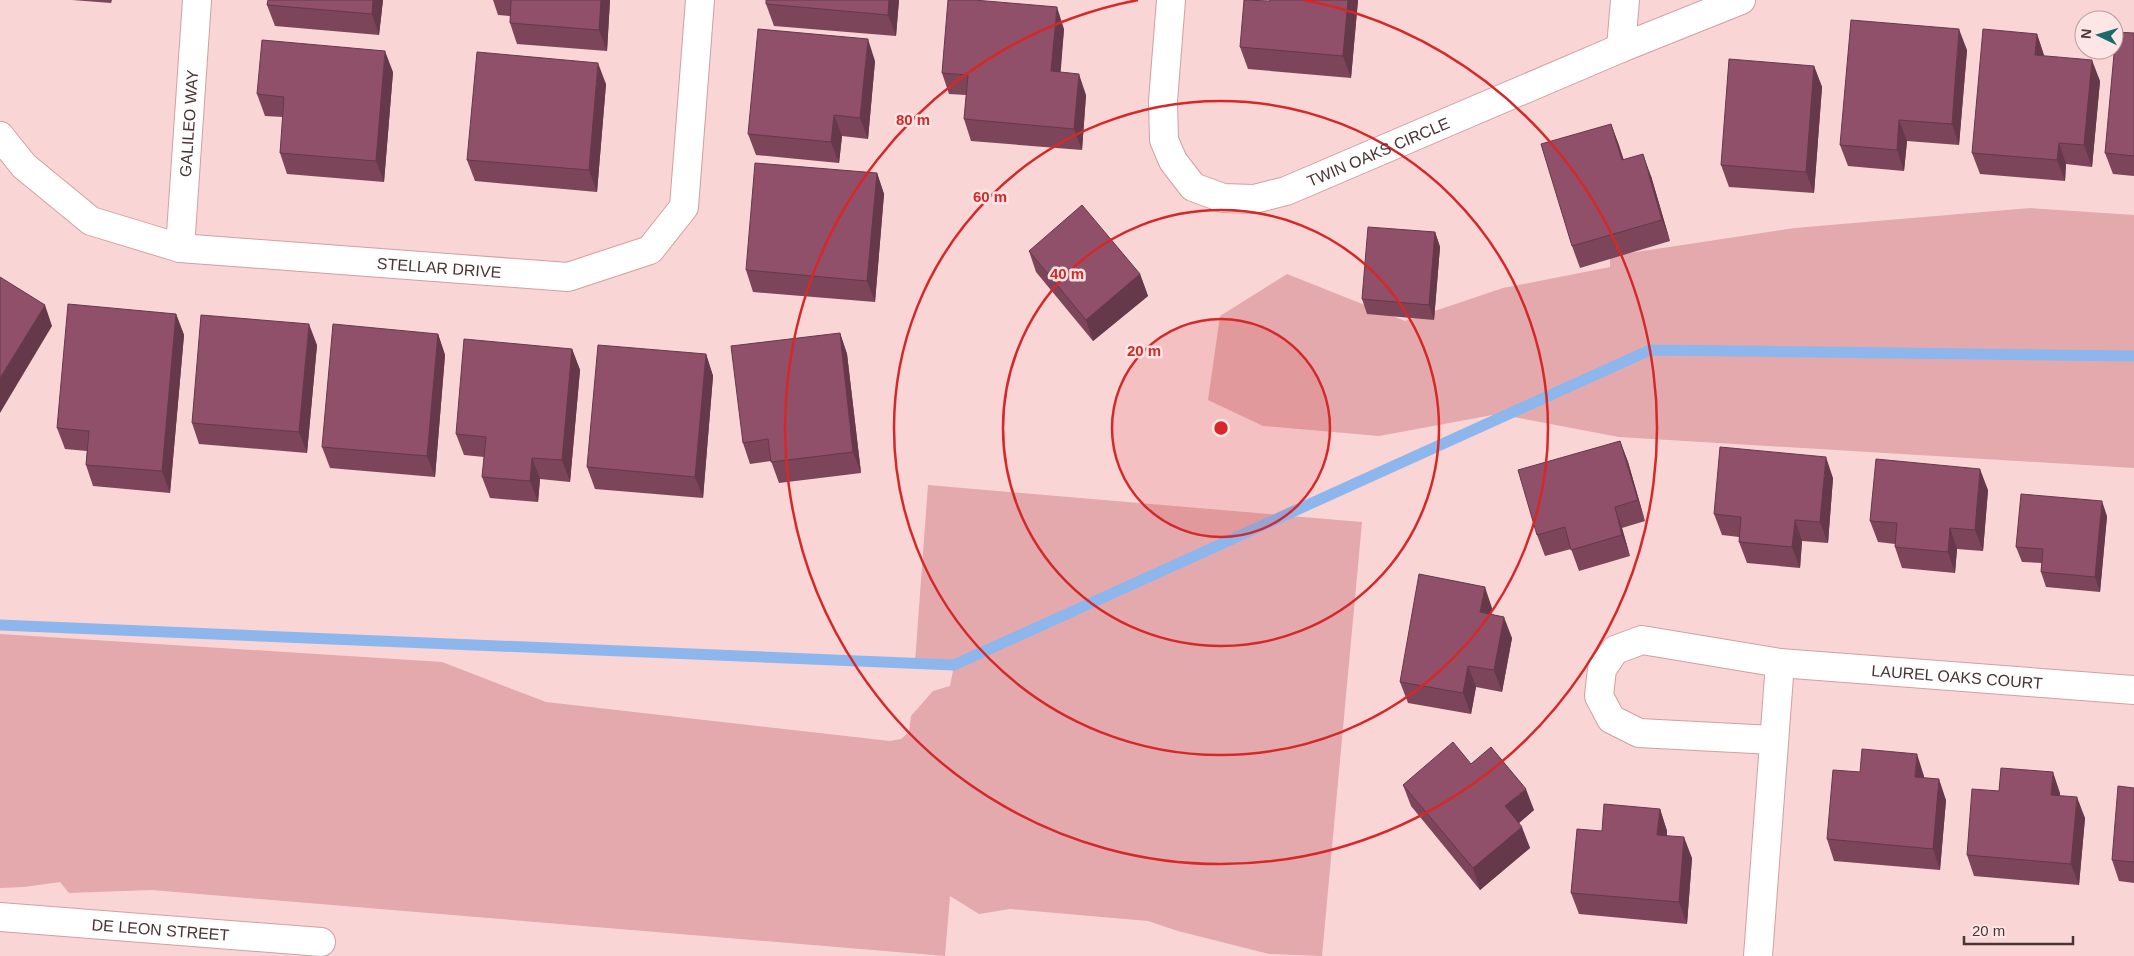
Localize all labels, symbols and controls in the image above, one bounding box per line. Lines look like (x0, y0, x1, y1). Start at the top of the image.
north arrow (2074, 10, 2124, 60)
text: N (2078, 28, 2094, 40)
street label: GALILEO WAY (176, 69, 201, 178)
text: 80 m (896, 111, 930, 128)
street label: TWIN OAKS CIRCLE (1304, 114, 1452, 190)
text: 60 m (973, 188, 1007, 205)
street label: STELLAR DRIVE (376, 254, 502, 280)
text: 40 m (1050, 265, 1084, 282)
text: 20 m (1127, 342, 1161, 359)
centre of rings (1212, 419, 1230, 437)
street label: LAUREL OAKS COURT (1871, 662, 2044, 692)
scale bar (1964, 914, 2073, 946)
street label: DE LEON STREET (91, 916, 230, 943)
text: 20 m (1972, 922, 2005, 939)

